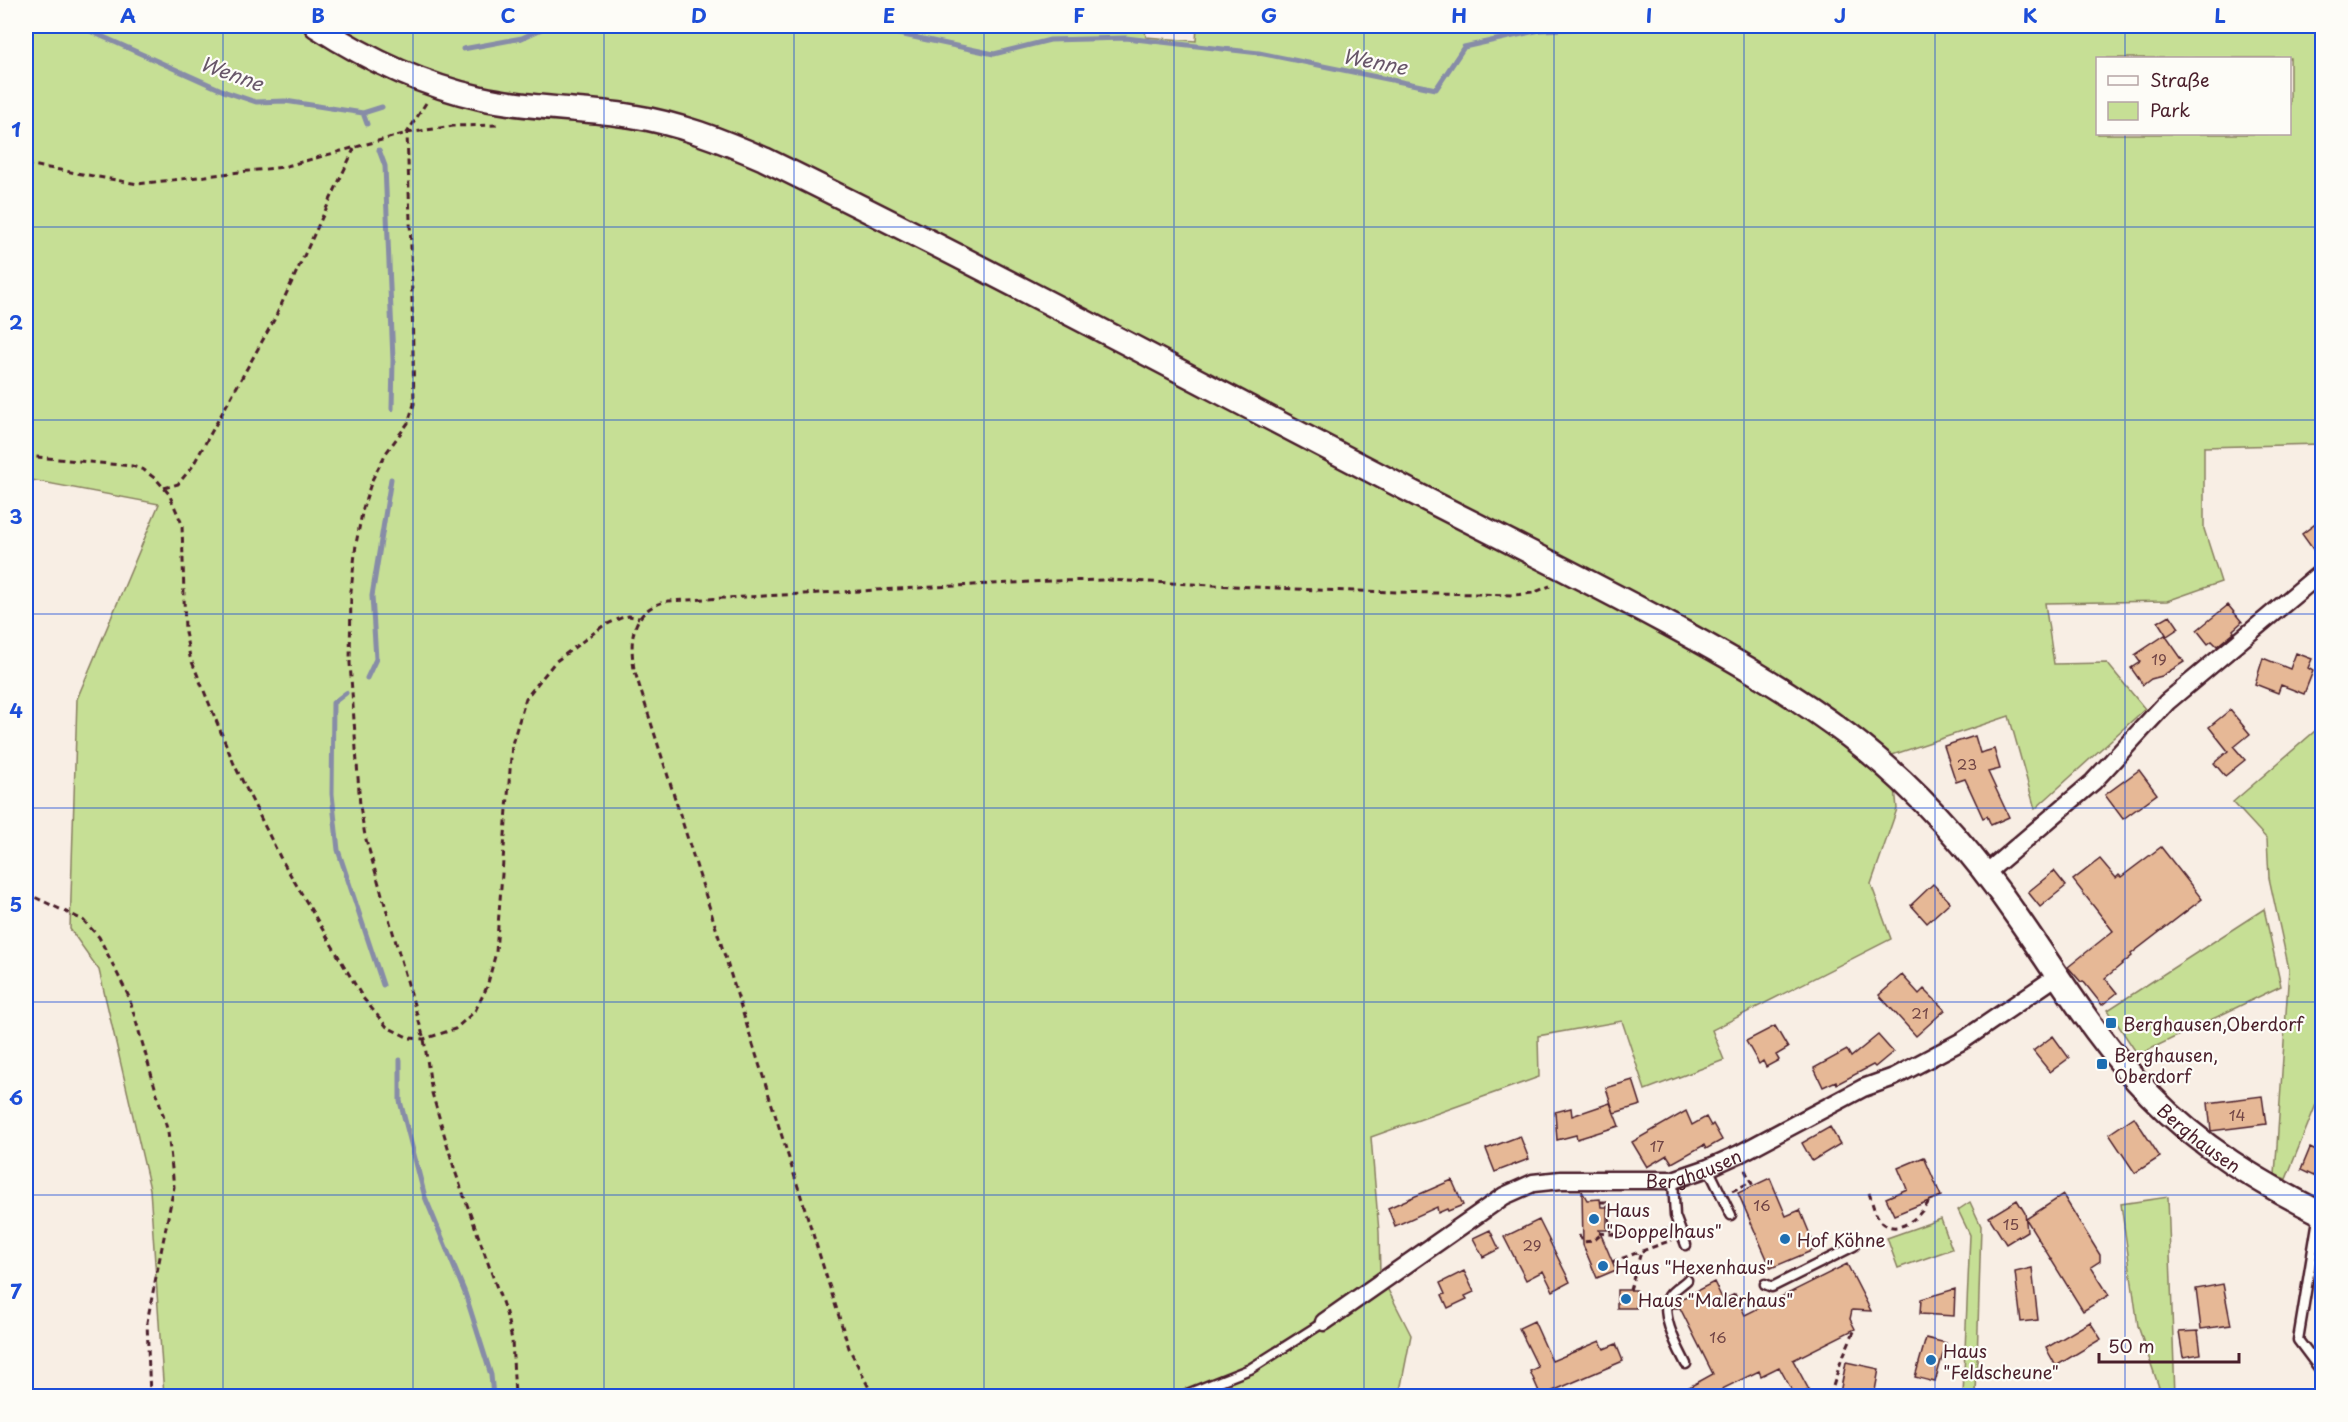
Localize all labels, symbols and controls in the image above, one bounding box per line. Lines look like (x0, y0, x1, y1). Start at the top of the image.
text: A (120, 0, 136, 30)
text: B (311, 0, 325, 30)
text: C (500, 0, 516, 30)
text: D (691, 0, 707, 30)
text: E (883, 0, 895, 30)
text: F (1073, 0, 1085, 30)
text: G (1261, 0, 1277, 30)
text: H (1451, 0, 1467, 30)
text: I (1646, 0, 1652, 30)
text: J (1834, 0, 1846, 30)
text: K (2023, 0, 2038, 30)
text: L (2214, 0, 2226, 30)
water label: Wenne (1340, 40, 1411, 82)
water label: Wenne (196, 48, 269, 99)
legend (2096, 57, 2291, 135)
text: Straße (2150, 66, 2210, 93)
text: Park (2150, 96, 2190, 123)
text: 1 (11, 114, 21, 144)
text: 2 (9, 307, 23, 337)
text: 3 (9, 501, 23, 531)
house number: 19 (2151, 647, 2167, 670)
text: 4 (9, 695, 23, 725)
house number: 23 (1957, 752, 1977, 775)
text: 5 (10, 889, 22, 919)
house number: 21 (1911, 1001, 1929, 1024)
place label: Berghausen,Oberdorf (2123, 1010, 2306, 1037)
marker: Berghausen,Oberdorf (2104, 1016, 2118, 1030)
place label: Berghausen, Oberdorf (2114, 1041, 2218, 1089)
marker: Berghausen, Oberdorf (2095, 1057, 2109, 1071)
text: 6 (9, 1082, 23, 1112)
street label: Berghausen (2152, 1096, 2247, 1179)
house number: 14 (2229, 1103, 2245, 1126)
house number: 17 (1650, 1134, 1664, 1157)
street label: Berghausen (1646, 1141, 1746, 1194)
house number: 16 (1753, 1193, 1771, 1216)
place label: Haus "Doppelhaus" (1606, 1196, 1722, 1244)
marker: Haus "Doppelhaus" (1587, 1212, 1601, 1226)
house number: 15 (2003, 1212, 2019, 1235)
place label: Hof Köhne (1797, 1226, 1886, 1253)
marker: Hof Köhne (1778, 1232, 1792, 1246)
house number: 29 (1522, 1233, 1542, 1256)
place label: Haus "Hexenhaus" (1615, 1253, 1773, 1280)
marker: Haus "Hexenhaus" (1596, 1259, 1610, 1273)
text: 7 (10, 1276, 22, 1306)
place label: Haus "Malerhaus" (1638, 1286, 1793, 1313)
marker: Haus "Malerhaus" (1619, 1292, 1633, 1306)
house number: 16 (1709, 1325, 1727, 1348)
scale bar (2099, 1326, 2238, 1364)
text: 50 m (2108, 1332, 2155, 1359)
place label: Haus "Feldscheune" (1943, 1337, 2059, 1385)
marker: Haus "Feldscheune" (1924, 1353, 1938, 1367)

